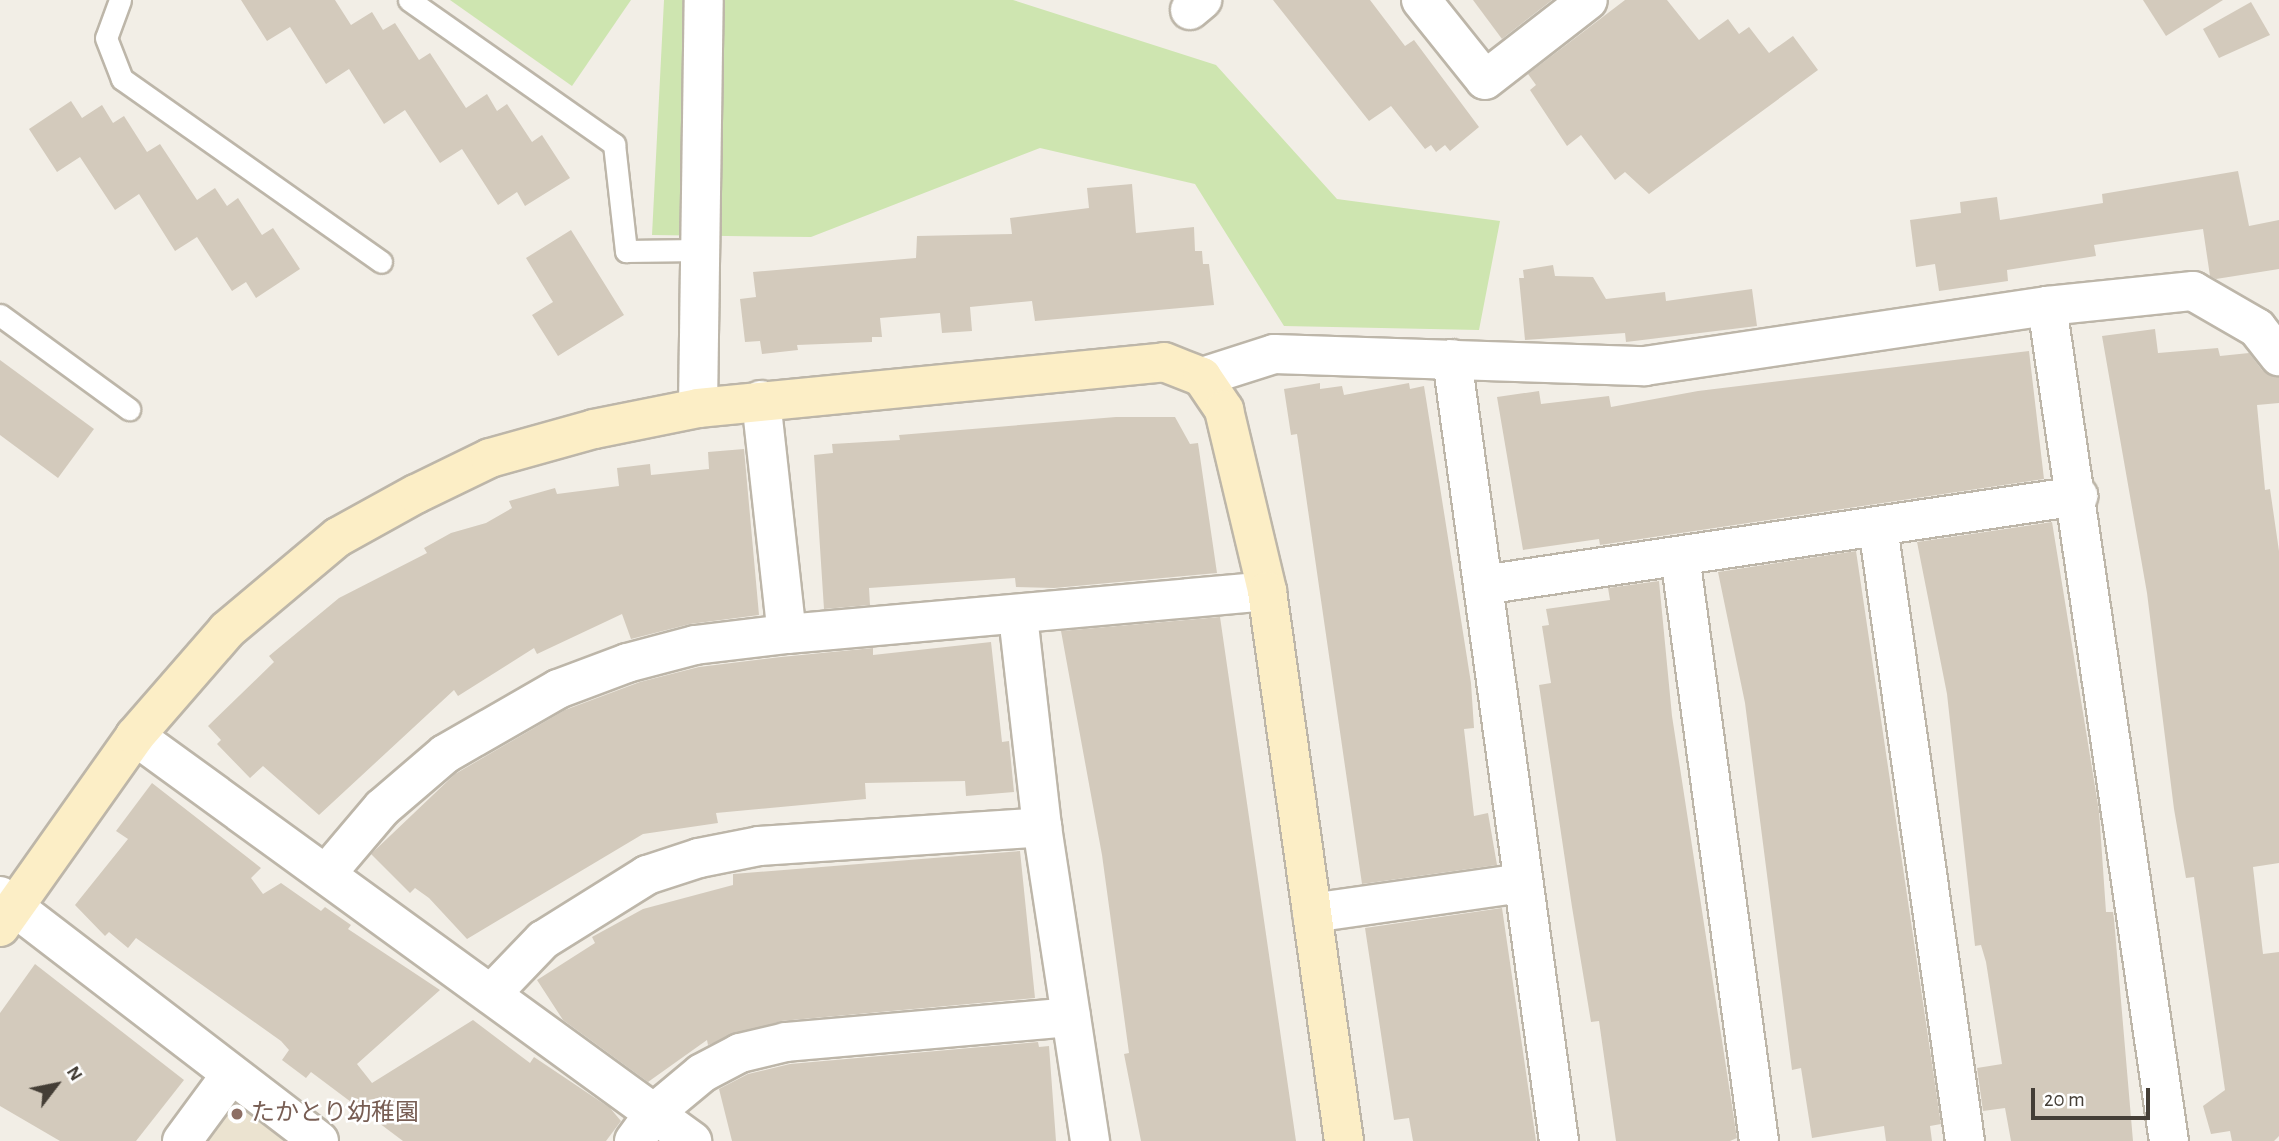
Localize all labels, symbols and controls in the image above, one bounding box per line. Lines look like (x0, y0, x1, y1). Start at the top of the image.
north arrow (21, 1050, 91, 1120)
text: N (63, 1063, 86, 1084)
scale bar (2034, 1074, 2153, 1118)
text: 20 m (2044, 1089, 2085, 1110)
place label: たかとり幼稚園 (251, 1100, 419, 1128)
marker: たかとり幼稚園 (229, 1106, 245, 1122)

